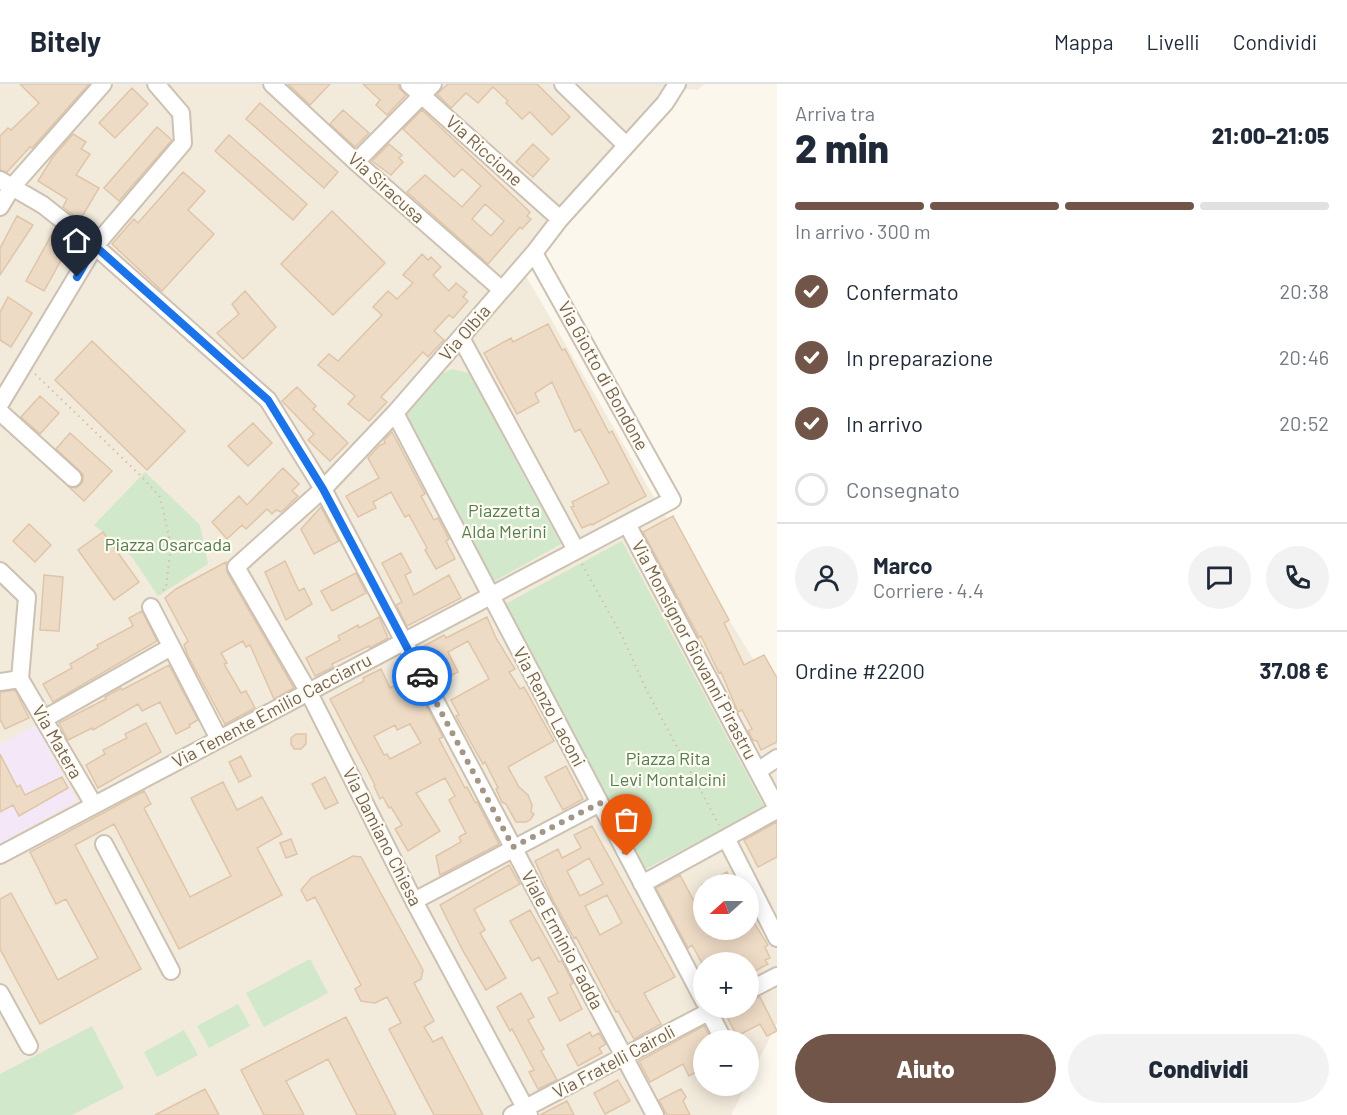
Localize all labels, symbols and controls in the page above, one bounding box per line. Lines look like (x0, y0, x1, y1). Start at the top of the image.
text: Bitely (30, 24, 101, 58)
text: Mappa (1054, 29, 1114, 54)
text: Livelli (1147, 29, 1200, 54)
text: Condividi (1233, 29, 1317, 54)
text: Arriva tra (795, 101, 875, 125)
street label: Via Riccione (442, 110, 528, 190)
text: 21:00–21:05 (1212, 122, 1329, 148)
text: 2 min (795, 124, 889, 171)
street label: Via Siracusa (344, 147, 430, 227)
pin (51, 215, 102, 277)
text: In arrivo · 300 m (795, 219, 931, 243)
icon: home (60, 224, 93, 257)
icon: check (795, 275, 828, 308)
text: Confermato (846, 278, 959, 304)
text: 20:38 (1279, 279, 1329, 303)
street label: Via Giotto di Bondone (554, 297, 654, 454)
street label: Via Olbia (434, 300, 495, 365)
icon: check (795, 341, 828, 374)
text: In preparazione (846, 344, 993, 370)
text: 20:46 (1279, 345, 1329, 369)
icon: check (795, 407, 828, 440)
text: In arrivo (846, 410, 923, 436)
text: 20:52 (1279, 411, 1329, 435)
text: Consegnato (846, 476, 960, 502)
park label: Piazzetta Alda Merini (461, 499, 547, 542)
park label: Piazza Osarcada (105, 533, 231, 555)
street label: Via Monsignor Giovanni Pirastru (628, 536, 762, 763)
button: person (795, 546, 858, 609)
button: chat (1188, 546, 1251, 609)
button: phone (1266, 546, 1329, 609)
text: Marco (873, 552, 932, 578)
text: Corriere · 4.4 (873, 578, 984, 602)
street label: Via Renzo Laconi (509, 643, 591, 770)
courier (392, 646, 452, 706)
street label: Via Tenente Emilio Cacciarru (168, 648, 375, 772)
text: Ordine #2200 (795, 657, 925, 683)
text: 37.08 € (1260, 657, 1329, 683)
icon: car (406, 660, 439, 693)
street label: Via Matera (28, 701, 88, 782)
park label: Piazza Rita Levi Montalcini (610, 747, 726, 790)
street label: Via Damiano Chiesa (339, 764, 427, 909)
pin (601, 794, 652, 856)
icon: bag (610, 803, 643, 836)
street label: Viale Erminio Fadda (517, 866, 609, 1013)
north arrow (693, 874, 759, 940)
map controls (693, 874, 759, 1096)
button: + (693, 952, 759, 1018)
street label: Via Fratelli Cairoli (549, 1020, 679, 1103)
button: − (693, 1030, 759, 1096)
button: Aiuto (795, 1034, 1056, 1103)
button: Condividi (1068, 1034, 1329, 1103)

